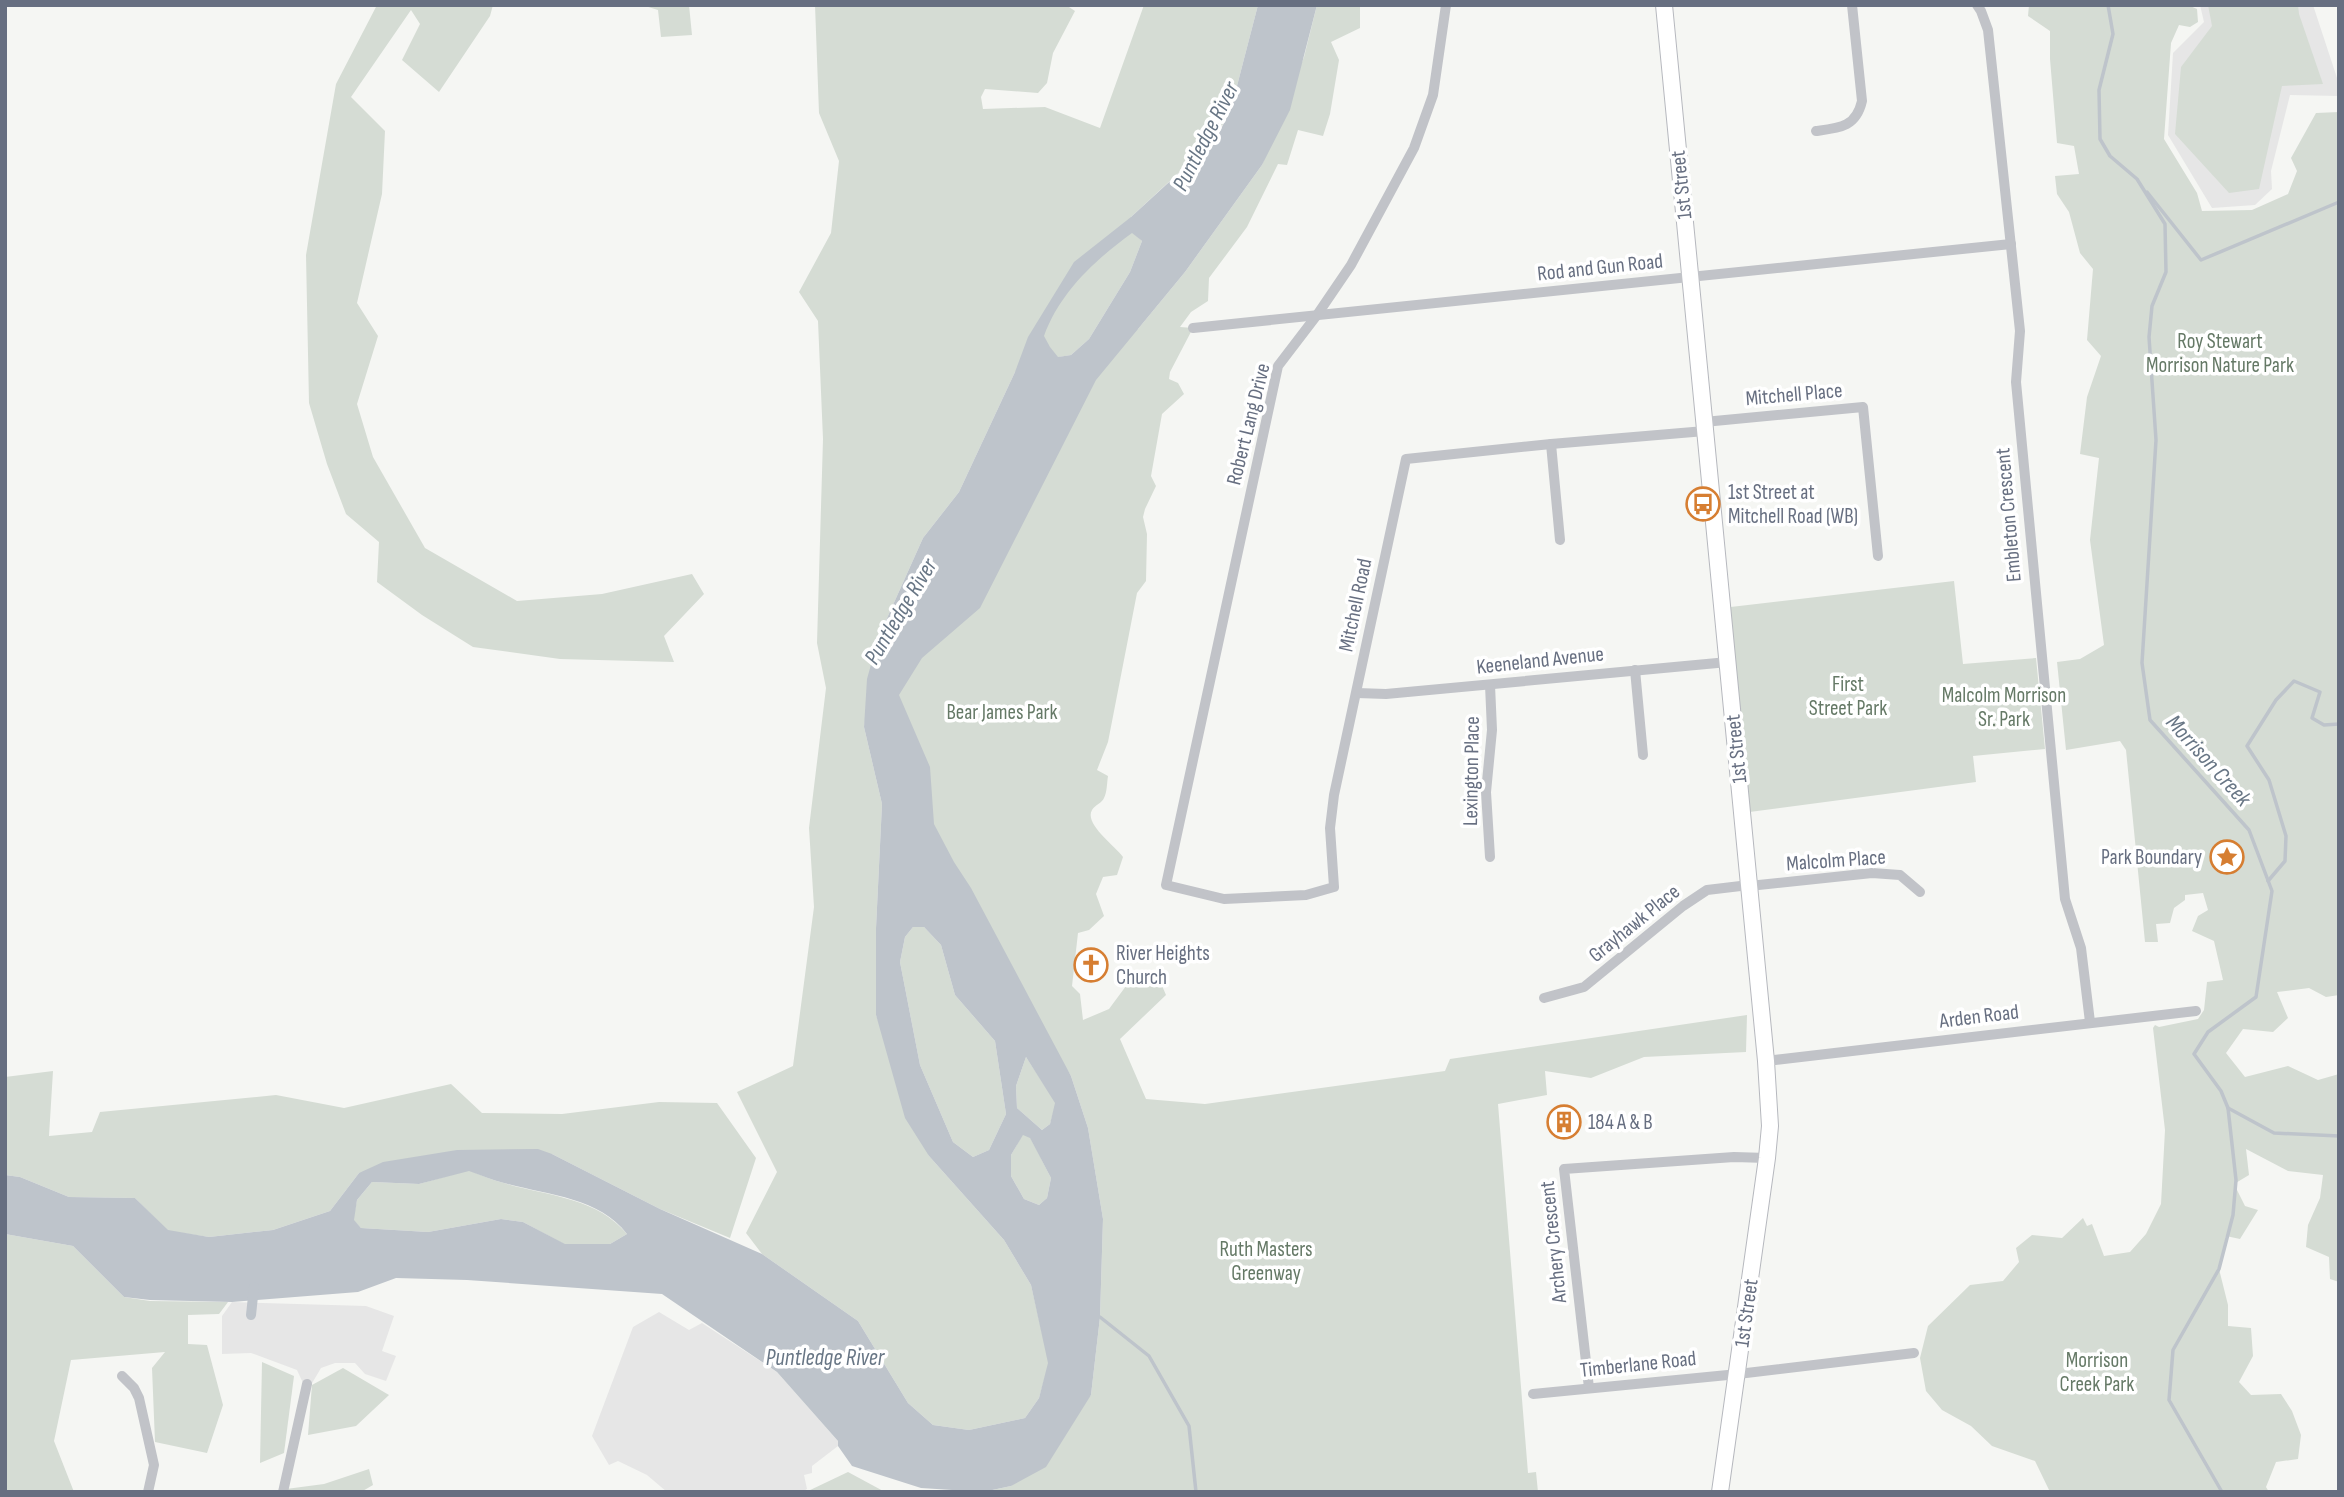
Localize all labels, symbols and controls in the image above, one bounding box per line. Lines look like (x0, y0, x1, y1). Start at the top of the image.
water label: Puntledge River (1167, 76, 1246, 196)
street label: 1st Street (1665, 149, 1698, 221)
street label: Rod and Gun Road (1536, 248, 1664, 287)
park label: Roy Stewart Morrison Nature Park (2146, 329, 2294, 378)
street label: Robert Lang Drive (1221, 361, 1276, 488)
street label: Mitchell Place (1745, 378, 1844, 411)
street label: Embleton Crescent (1990, 447, 2027, 583)
place label: 1st Street at Mitchell Road (WB) (1728, 480, 1858, 529)
bus stop icon: 1st Street at Mitchell Road (WB) (1684, 485, 1722, 523)
water label: Puntledge River (858, 552, 944, 670)
street label: Mitchell Road (1333, 556, 1378, 654)
street label: Keeneland Avenue (1475, 641, 1605, 680)
park label: First Street Park (1809, 672, 1887, 721)
park label: Malcolm Morrison Sr. Park (1942, 683, 2066, 732)
park label: Bear James Park (946, 700, 1058, 725)
water label: Morrison Creek (2160, 709, 2258, 813)
street label: 1st Street (1720, 713, 1753, 785)
street label: Lexington Place (1458, 716, 1485, 826)
place icon: Park Boundary (2208, 838, 2246, 876)
street label: Malcolm Place (1785, 845, 1887, 876)
place label: Park Boundary (2101, 845, 2202, 870)
street label: Grayhawk Place (1584, 879, 1685, 968)
place label: River Heights Church (1116, 941, 1210, 990)
church icon: River Heights Church (1072, 946, 1110, 984)
street label: Arden Road (1937, 999, 2020, 1034)
building icon: 184 A & B (1545, 1103, 1583, 1141)
place label: 184 A & B (1588, 1110, 1653, 1135)
street label: Archery Crescent (1535, 1180, 1572, 1305)
park label: Ruth Masters Greenway (1219, 1237, 1313, 1286)
street label: 1st Street (1729, 1277, 1764, 1349)
water label: Puntledge River (766, 1344, 886, 1372)
street label: Timberlane Road (1579, 1346, 1697, 1383)
park label: Morrison Creek Park (2060, 1348, 2134, 1397)

